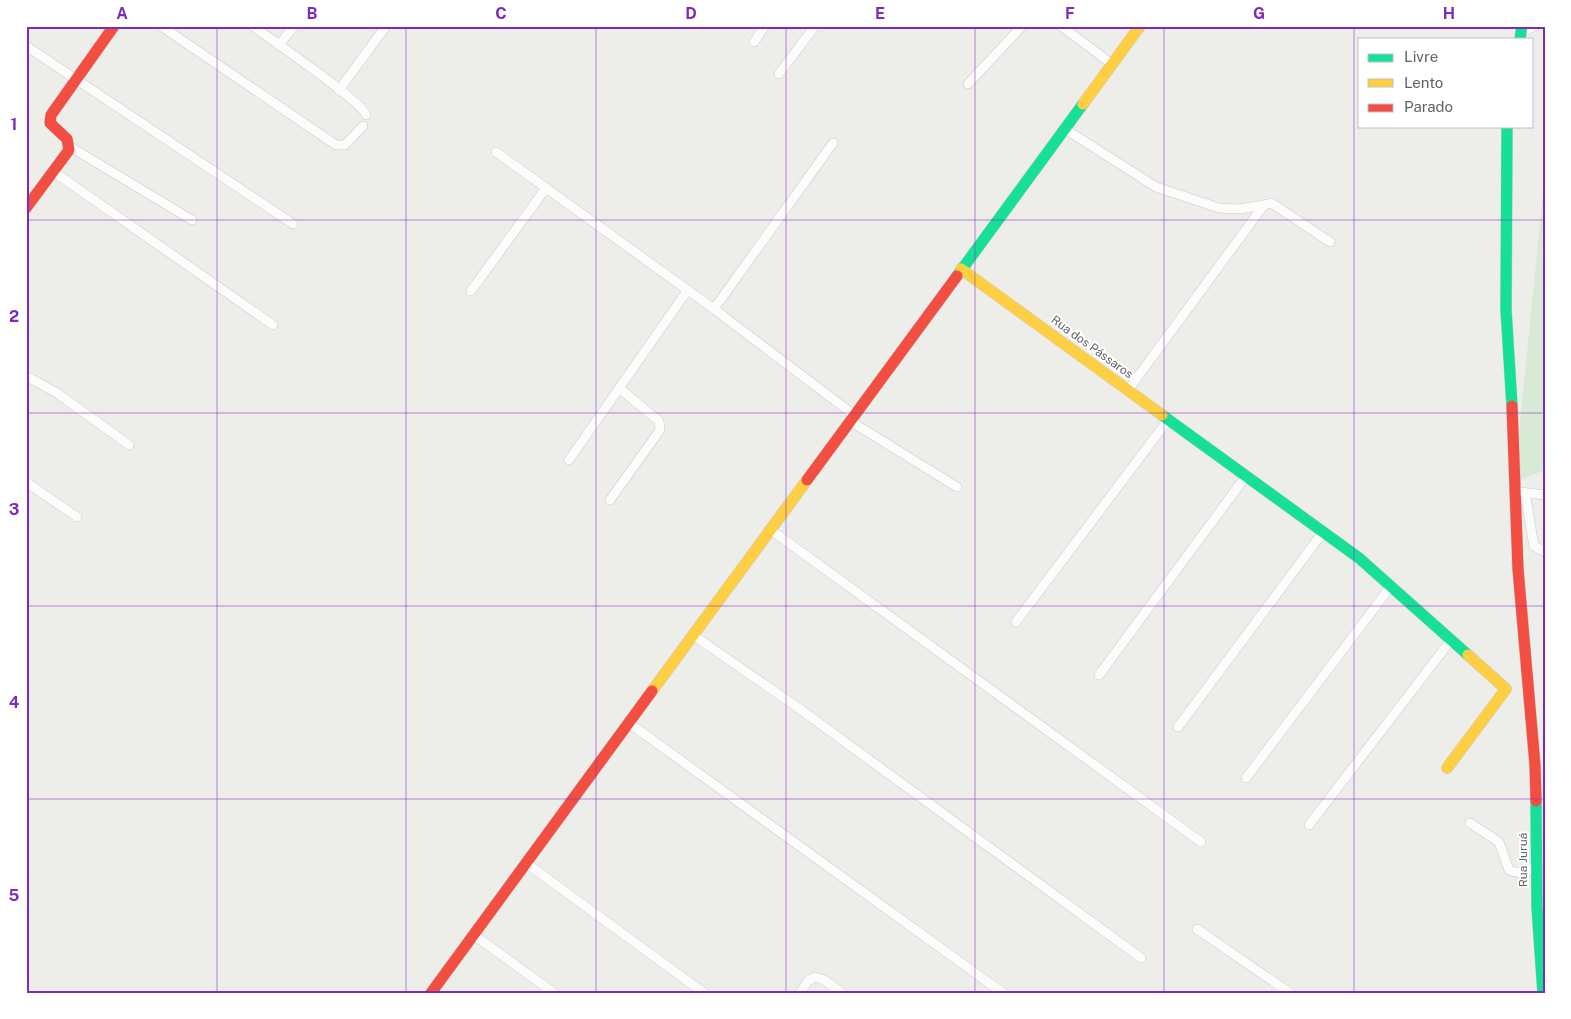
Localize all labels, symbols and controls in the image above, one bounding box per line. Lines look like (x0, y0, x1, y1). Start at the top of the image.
text: A (116, 4, 128, 23)
text: B (307, 4, 318, 23)
text: C (495, 4, 507, 23)
text: D (685, 4, 697, 23)
text: E (875, 4, 885, 23)
text: F (1065, 4, 1075, 23)
text: G (1253, 4, 1265, 23)
text: H (1443, 4, 1455, 23)
legend (1358, 38, 1534, 128)
text: Livre (1404, 48, 1438, 65)
text: Lento (1404, 74, 1443, 91)
text: Parado (1404, 98, 1453, 115)
text: 1 (11, 115, 17, 134)
text: 2 (9, 307, 19, 326)
street label: Rua dos Pássaros (1048, 313, 1136, 381)
text: 3 (9, 500, 19, 519)
text: 4 (9, 693, 20, 712)
street label: Rua Juruá (1516, 833, 1530, 887)
text: 5 (9, 886, 20, 905)

